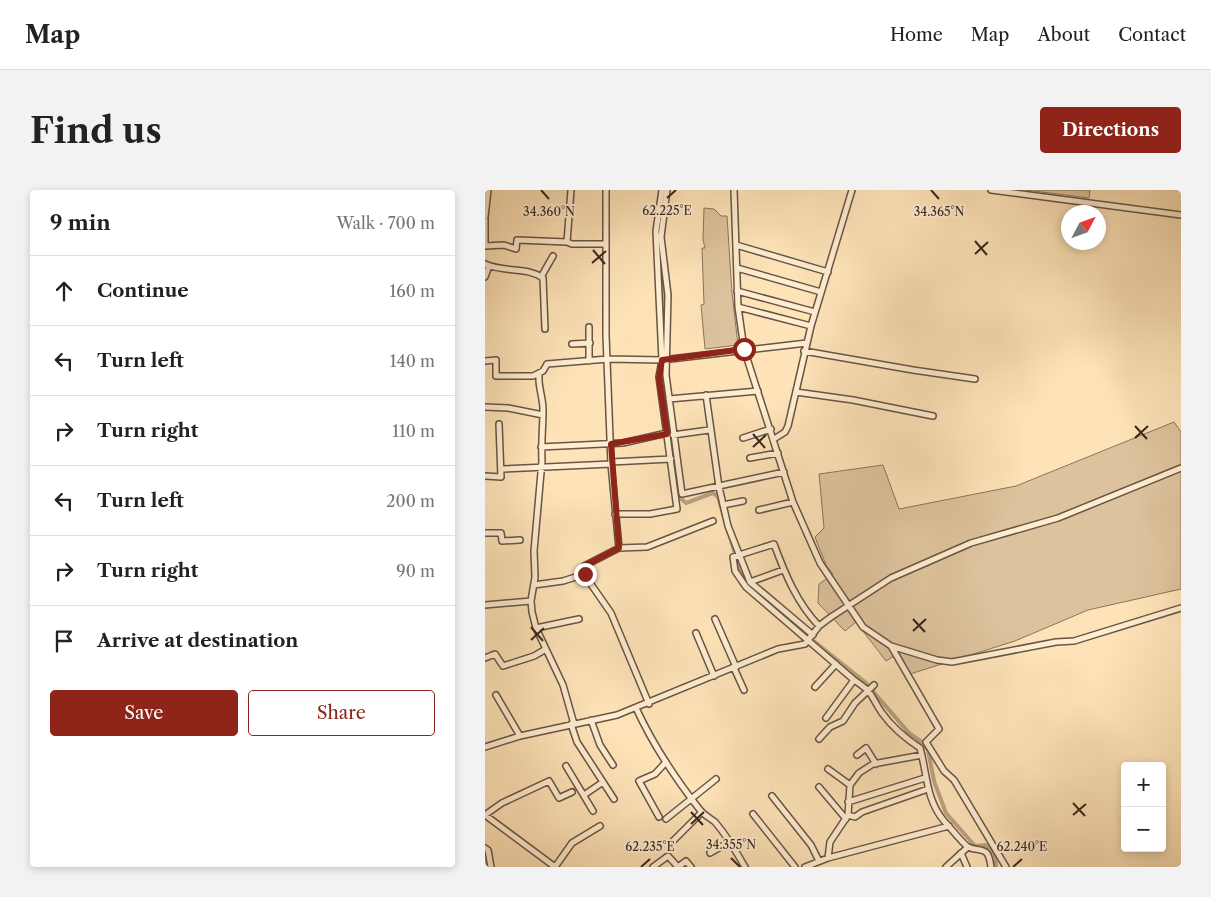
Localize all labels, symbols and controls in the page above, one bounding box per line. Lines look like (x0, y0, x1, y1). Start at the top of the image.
text: Map (25, 20, 80, 49)
text: Home (890, 24, 943, 46)
text: Map (971, 24, 1009, 46)
text: About (1037, 24, 1090, 46)
text: Contact (1118, 24, 1186, 46)
button: Directions (1040, 107, 1181, 153)
text: Find us (30, 109, 162, 152)
text: 62.225°E (642, 203, 692, 218)
text: 34.360°N (523, 204, 575, 219)
text: 34.365°N (914, 204, 964, 219)
north arrow (1061, 205, 1106, 250)
text: 9 min (50, 210, 111, 235)
text: Walk · 700 m (336, 213, 435, 233)
icon: ahead (50, 277, 78, 305)
text: Continue (97, 279, 189, 302)
text: 160 m (390, 281, 435, 301)
route start (733, 338, 756, 361)
icon: left (50, 347, 78, 375)
text: Turn left (97, 349, 184, 372)
text: 140 m (390, 351, 435, 371)
icon: right (50, 417, 78, 445)
text: Turn right (97, 419, 198, 442)
text: 110 m (392, 421, 435, 441)
icon: left (50, 487, 78, 515)
text: Turn left (97, 489, 184, 512)
text: 200 m (386, 491, 435, 511)
icon: right (50, 557, 78, 585)
text: Turn right (97, 559, 198, 582)
text: 90 m (396, 561, 435, 581)
route end (574, 563, 597, 586)
icon: arrive (50, 627, 78, 655)
text: Arrive at destination (97, 629, 298, 652)
button: Save (50, 690, 238, 736)
button: Share (248, 690, 435, 736)
map controls (1121, 762, 1166, 852)
button: + (1121, 762, 1166, 807)
button: − (1121, 807, 1166, 852)
text: 34.355°N (706, 837, 756, 852)
text: 62.235°E (625, 839, 675, 854)
text: 62.240°E (997, 839, 1047, 854)

